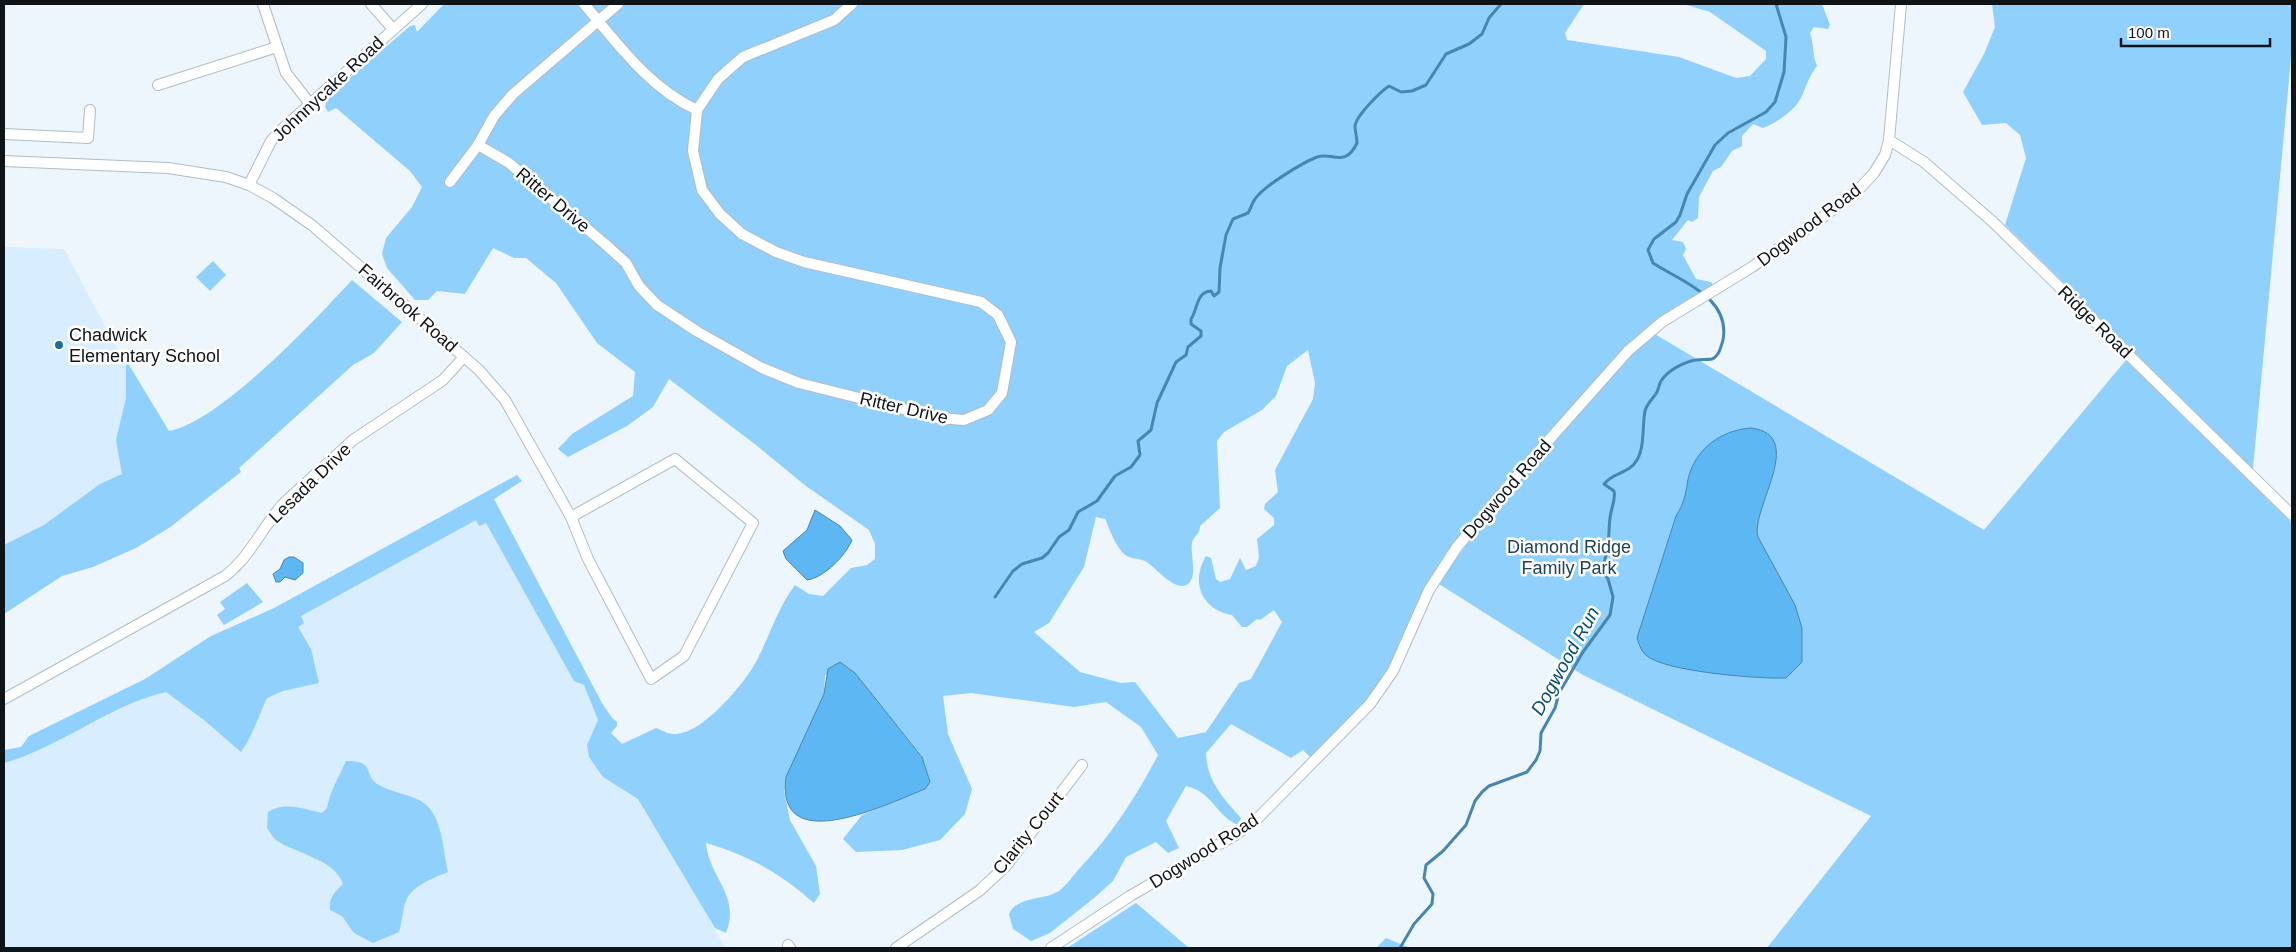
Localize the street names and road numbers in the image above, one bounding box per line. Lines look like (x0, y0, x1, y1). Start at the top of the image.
street label: Johnnycake Road (268, 33, 388, 145)
street label: Ritter Drive (512, 163, 594, 237)
street label: Dogwood Road (1753, 180, 1865, 270)
street label: Fairbrook Road (355, 260, 461, 356)
street label: Ridge Road (2054, 282, 2136, 362)
street label: Ritter Drive (858, 388, 950, 428)
street label: Dogwood Road (1459, 436, 1555, 542)
street label: Lesada Drive (265, 439, 355, 527)
street label: Clarity Court (989, 788, 1067, 878)
street label: Dogwood Road (1146, 810, 1262, 892)

